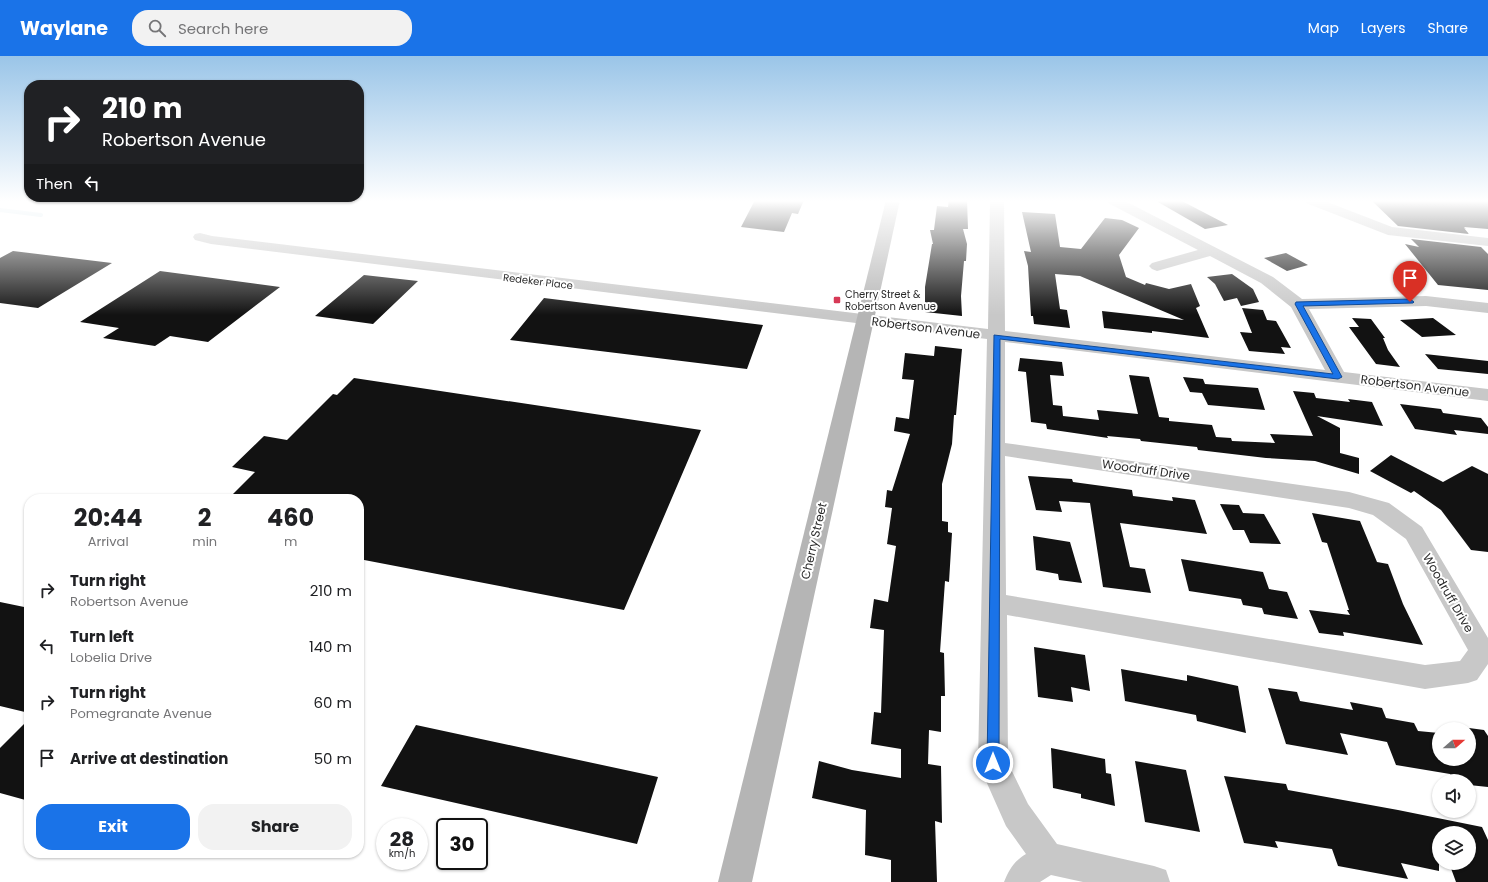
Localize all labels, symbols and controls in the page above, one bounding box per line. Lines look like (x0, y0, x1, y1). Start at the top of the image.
search box (132, 10, 412, 46)
text: Waylane (20, 15, 108, 42)
icon: search (146, 17, 168, 39)
text: Search here (178, 18, 268, 39)
text: Map (1308, 18, 1339, 38)
text: Layers (1361, 18, 1405, 38)
text: Share (1427, 18, 1468, 38)
text: 210 m (102, 89, 182, 128)
icon: right (36, 96, 88, 148)
text: Robertson Avenue (102, 127, 266, 152)
icon: left (81, 172, 103, 194)
text: Then (36, 173, 73, 194)
pin (1393, 261, 1427, 302)
icon: arrive (1399, 267, 1421, 289)
street label: Redeker Place (502, 270, 574, 293)
place label: Cherry Street & Robertson Avenue (845, 287, 936, 314)
marker: Cherry Street & Robertson Avenue (832, 295, 842, 305)
street label: Robertson Avenue (871, 312, 981, 343)
street label: Robertson Avenue (1360, 370, 1470, 401)
street label: Woodruff Drive (1101, 455, 1191, 484)
text: 20:44 (74, 501, 142, 534)
text: 2 (198, 501, 212, 534)
text: 460 (267, 501, 314, 534)
street label: Cherry Street (796, 501, 831, 581)
text: Arrival (88, 532, 129, 551)
text: min (192, 532, 217, 551)
text: m (284, 532, 297, 551)
street label: Woodruff Drive (1419, 550, 1478, 635)
text: Turn right (70, 570, 146, 591)
icon: right (36, 579, 58, 601)
text: 210 m (310, 580, 352, 601)
text: Robertson Avenue (70, 592, 188, 611)
text: Turn left (70, 626, 134, 647)
icon: left (36, 635, 58, 657)
text: 140 m (309, 636, 352, 657)
text: Lobelia Drive (70, 648, 152, 667)
text: Turn right (70, 682, 146, 703)
icon: right (36, 691, 58, 713)
text: 60 m (314, 692, 352, 713)
text: Pomegranate Avenue (70, 704, 212, 723)
north arrow (1432, 722, 1476, 766)
map controls (1432, 722, 1476, 870)
position arrow (972, 742, 1014, 784)
icon: arrive (36, 747, 58, 769)
text: Arrive at destination (70, 748, 228, 769)
text: 50 m (314, 748, 352, 769)
button: sound (1432, 774, 1476, 818)
button: Exit (36, 804, 190, 850)
button: Share (198, 804, 352, 850)
speed limit sign: 30 (436, 818, 488, 870)
text: 28 (390, 825, 414, 853)
button: layers (1432, 826, 1476, 870)
text: km/h (389, 846, 415, 861)

